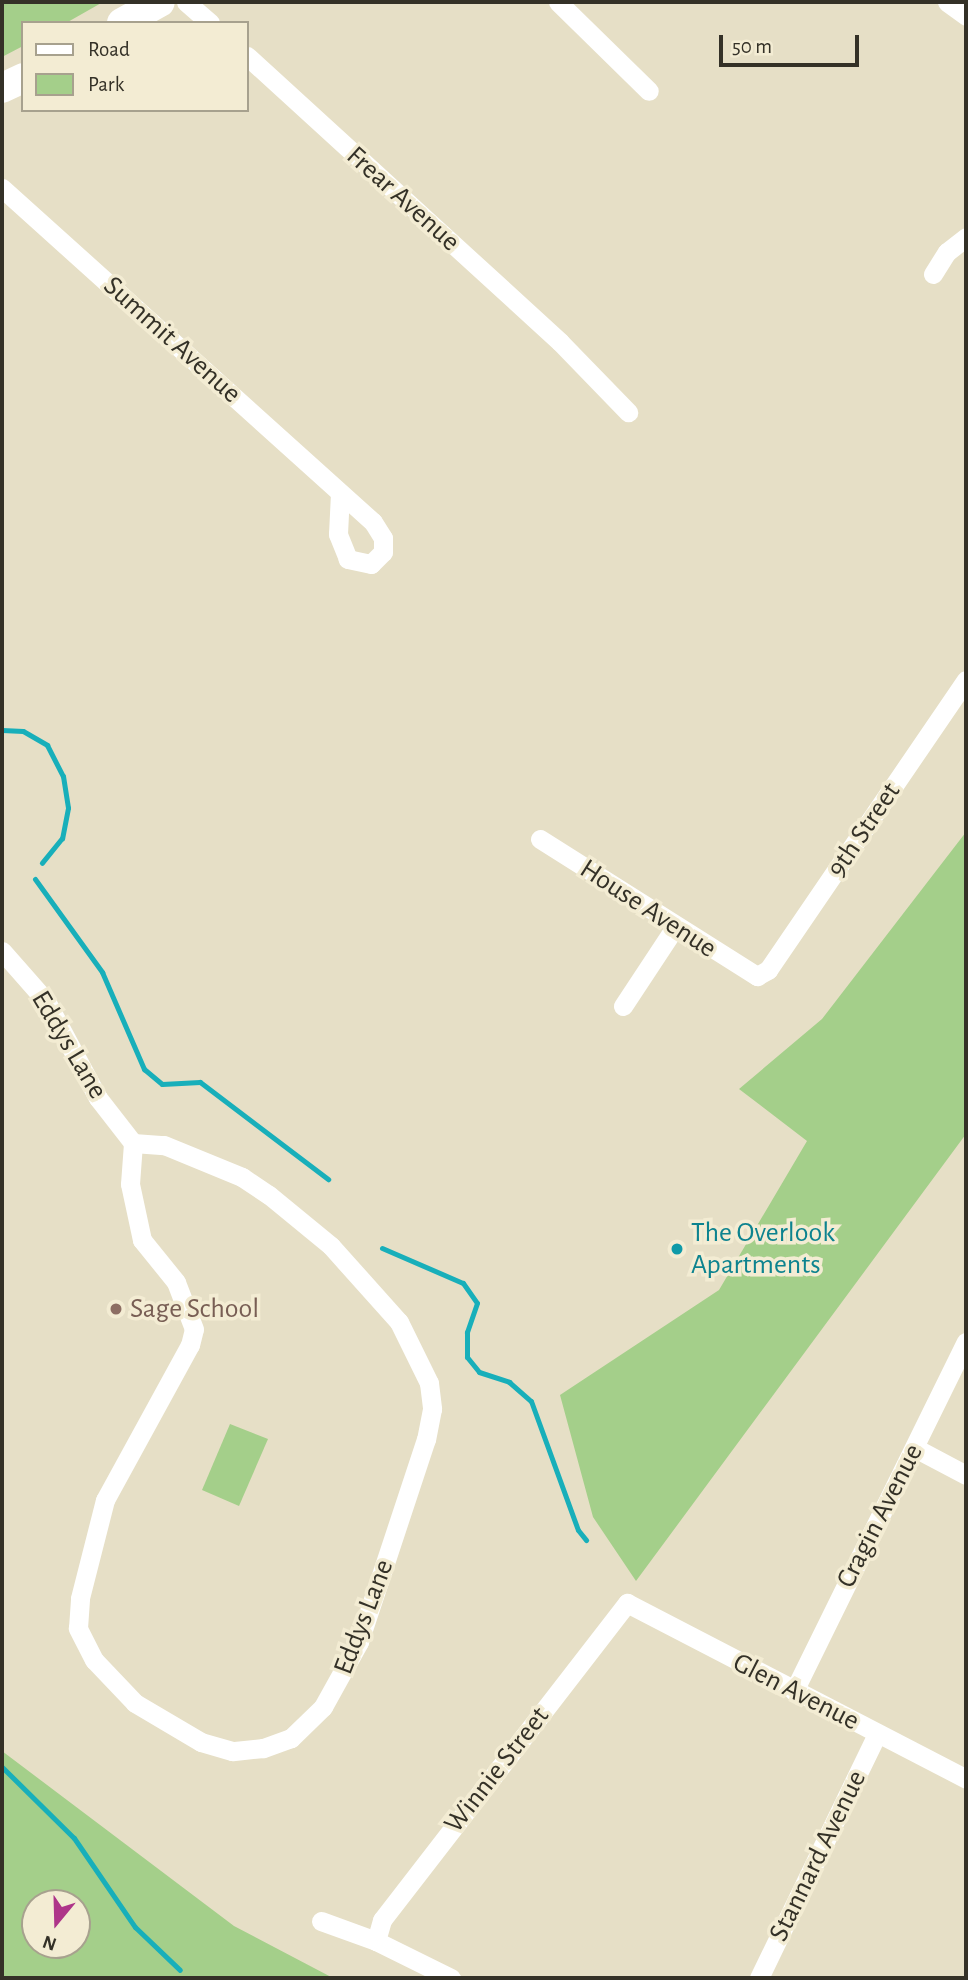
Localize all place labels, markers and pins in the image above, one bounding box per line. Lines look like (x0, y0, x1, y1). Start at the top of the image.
place label: The Overlook Apartments (691, 1216, 835, 1282)
marker: The Overlook Apartments (669, 1241, 685, 1257)
place label: Sage School (130, 1292, 259, 1326)
marker: Sage School (108, 1301, 124, 1317)

